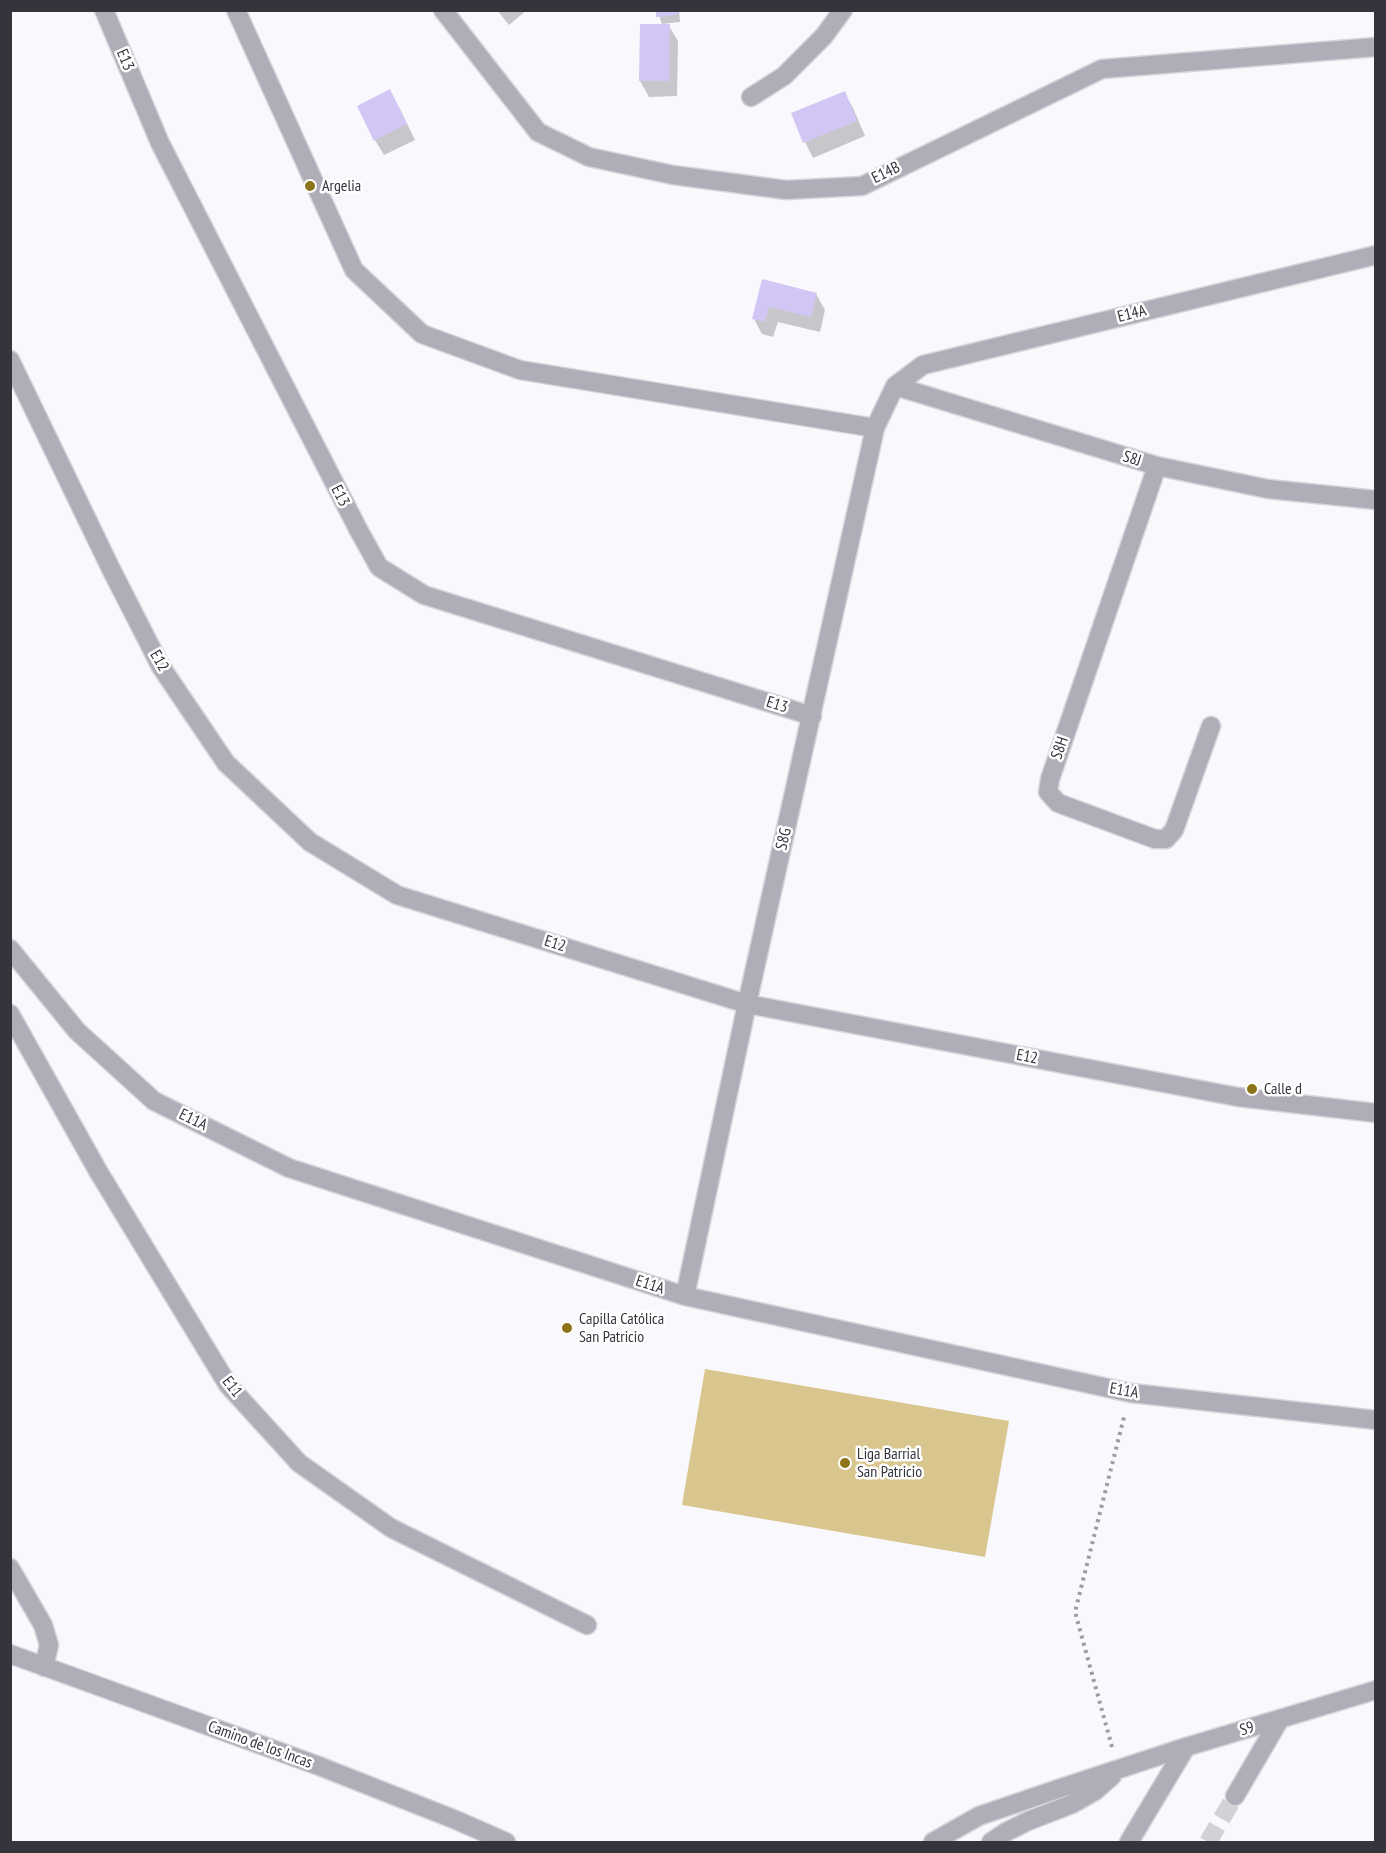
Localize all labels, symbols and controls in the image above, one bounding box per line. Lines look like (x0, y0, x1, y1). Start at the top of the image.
street label: E13 (112, 46, 138, 74)
street label: E14B (869, 158, 903, 188)
place label: Argelia (322, 176, 361, 196)
marker: Argelia (303, 179, 317, 193)
street label: E14A (1116, 301, 1148, 327)
street label: S8J (1121, 447, 1143, 471)
street label: E13 (327, 482, 353, 510)
street label: E12 (145, 647, 173, 675)
street label: E13 (764, 693, 790, 717)
street label: S8H (1047, 734, 1073, 762)
street label: S8G (772, 826, 796, 852)
street label: E12 (542, 932, 568, 956)
street label: E12 (1015, 1046, 1039, 1068)
place label: Calle d (1264, 1079, 1302, 1099)
marker: Calle d (1245, 1082, 1259, 1096)
street label: E11A (176, 1105, 210, 1135)
street label: E11A (633, 1271, 667, 1299)
place label: Capilla Católica San Patricio (579, 1309, 664, 1347)
marker: Capilla Católica San Patricio (560, 1321, 574, 1335)
street label: E11 (218, 1373, 246, 1401)
street label: E11A (1108, 1379, 1140, 1403)
place label: Liga Barrial San Patricio (857, 1444, 922, 1482)
marker: Liga Barrial San Patricio (838, 1456, 852, 1470)
street label: Camino de los Incas (205, 1717, 315, 1773)
street label: S9 (1237, 1718, 1257, 1740)

